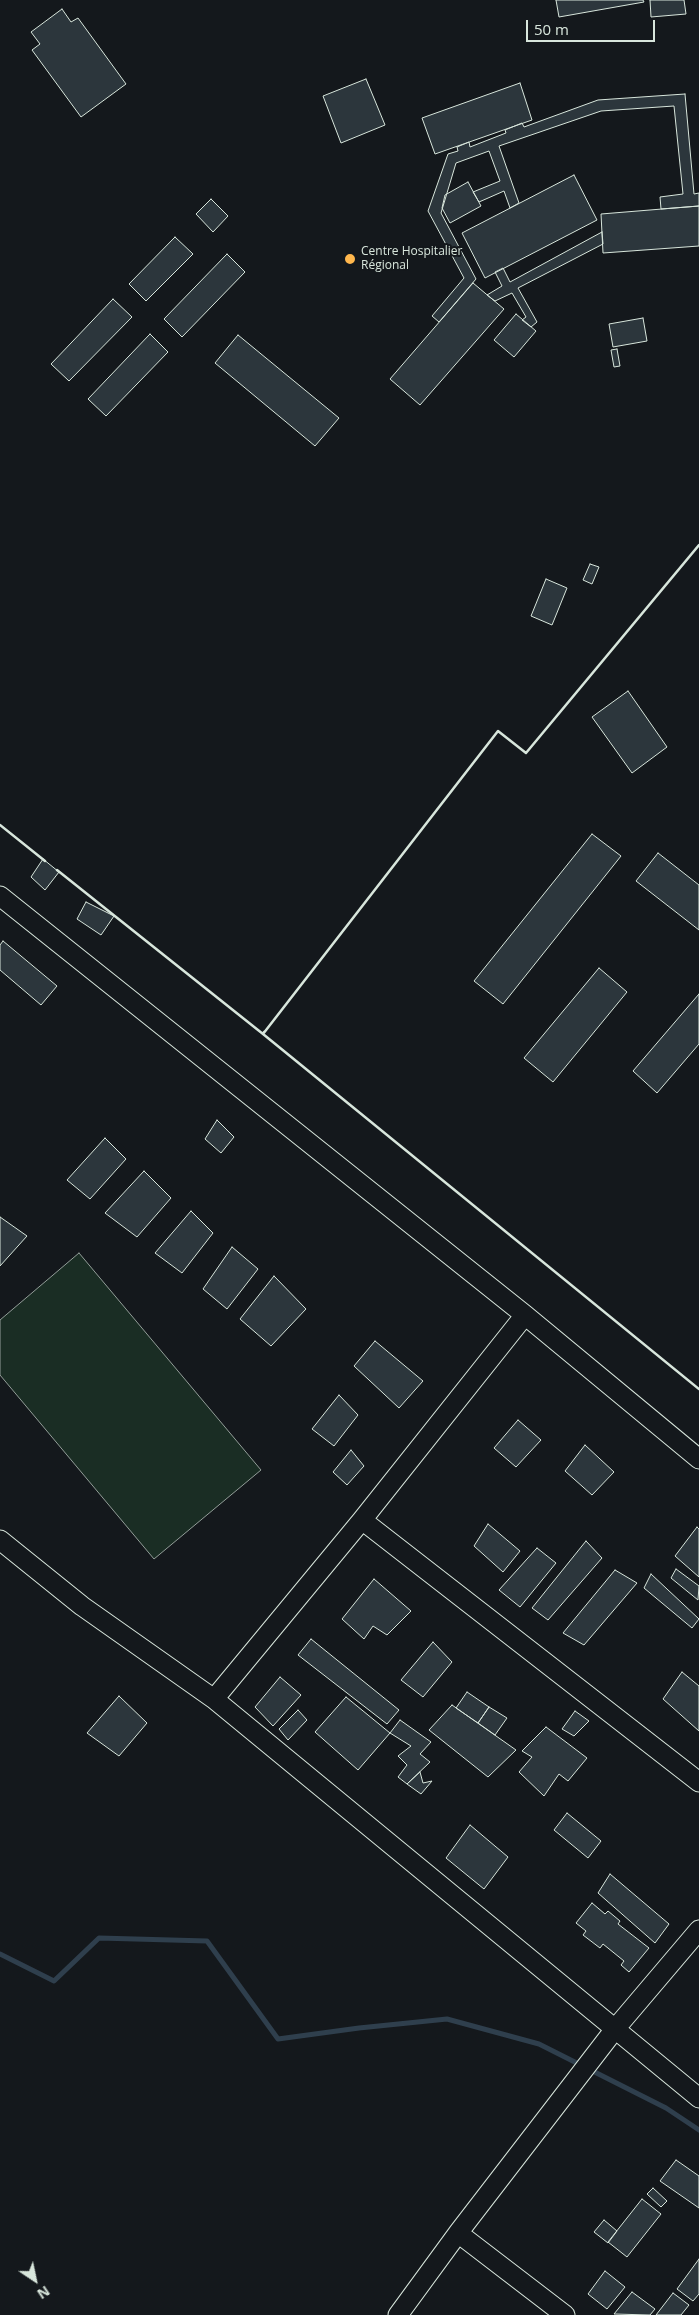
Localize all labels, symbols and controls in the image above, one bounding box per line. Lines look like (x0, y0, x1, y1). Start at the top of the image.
scale bar (529, 10, 658, 42)
text: 50 m (534, 19, 569, 39)
place label: Centre Hospitalier Régional (361, 245, 462, 273)
marker: Centre Hospitalier Régional (343, 252, 357, 266)
north arrow (10, 2255, 60, 2305)
text: N (34, 2282, 54, 2304)

